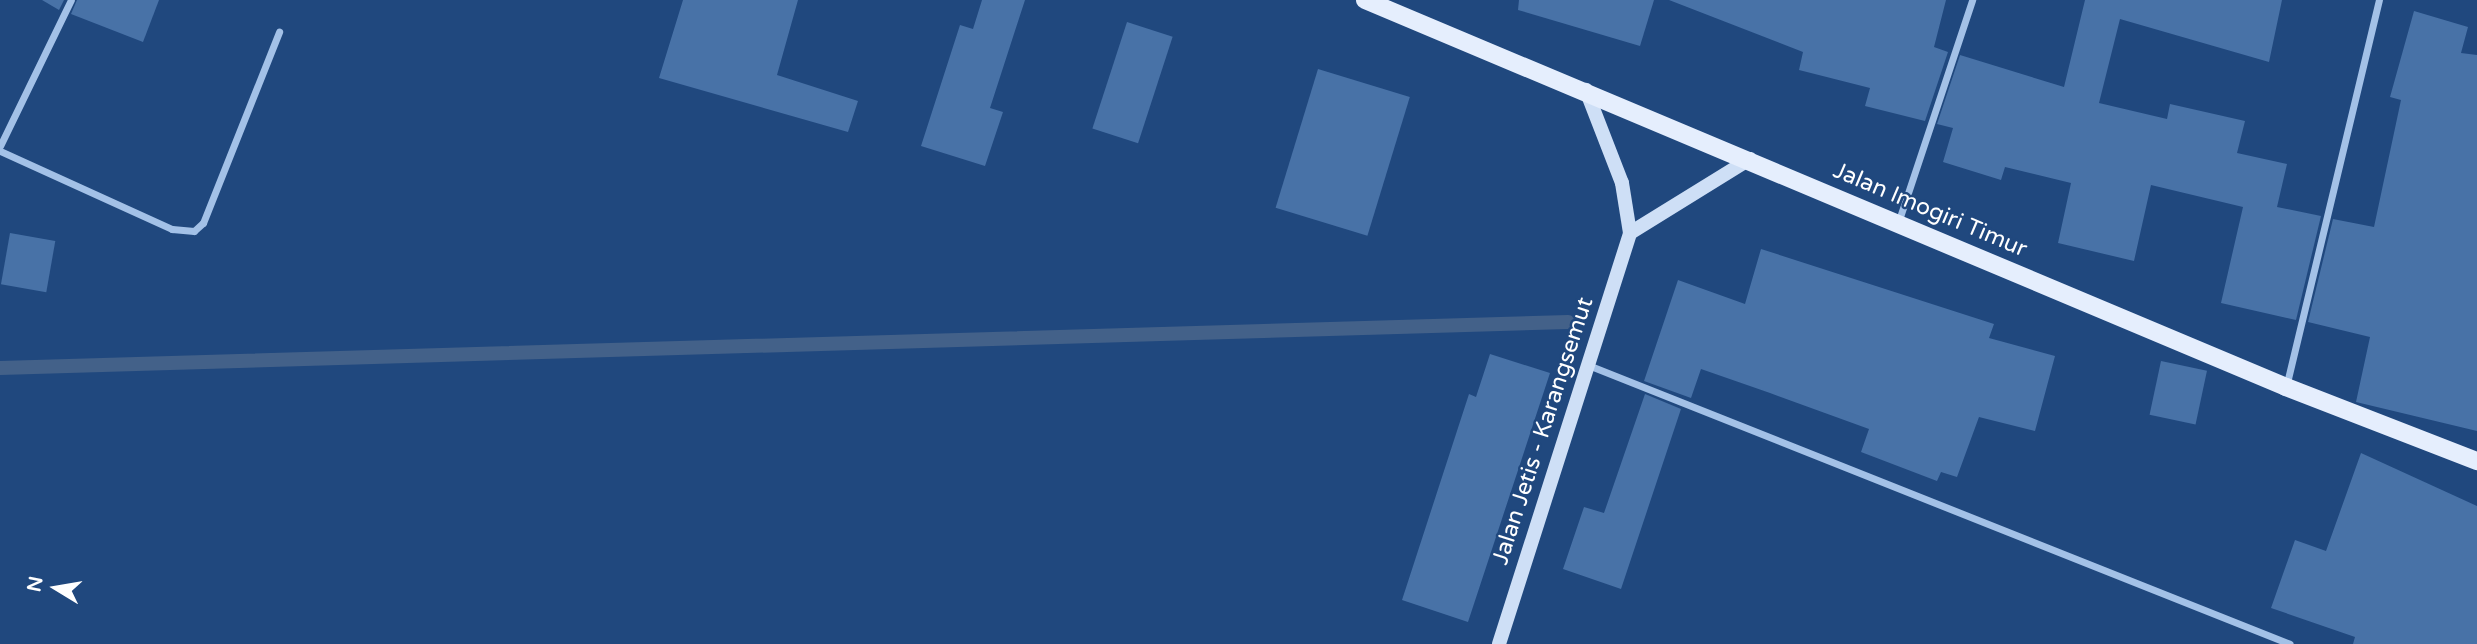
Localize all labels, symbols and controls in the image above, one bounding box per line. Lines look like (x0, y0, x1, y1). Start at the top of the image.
street label: Jalan Imogiri Timur (1829, 157, 2031, 263)
street label: Jalan Jetis - Karangsemut (1487, 294, 1599, 568)
north arrow (21, 553, 91, 623)
text: N (23, 574, 48, 594)

